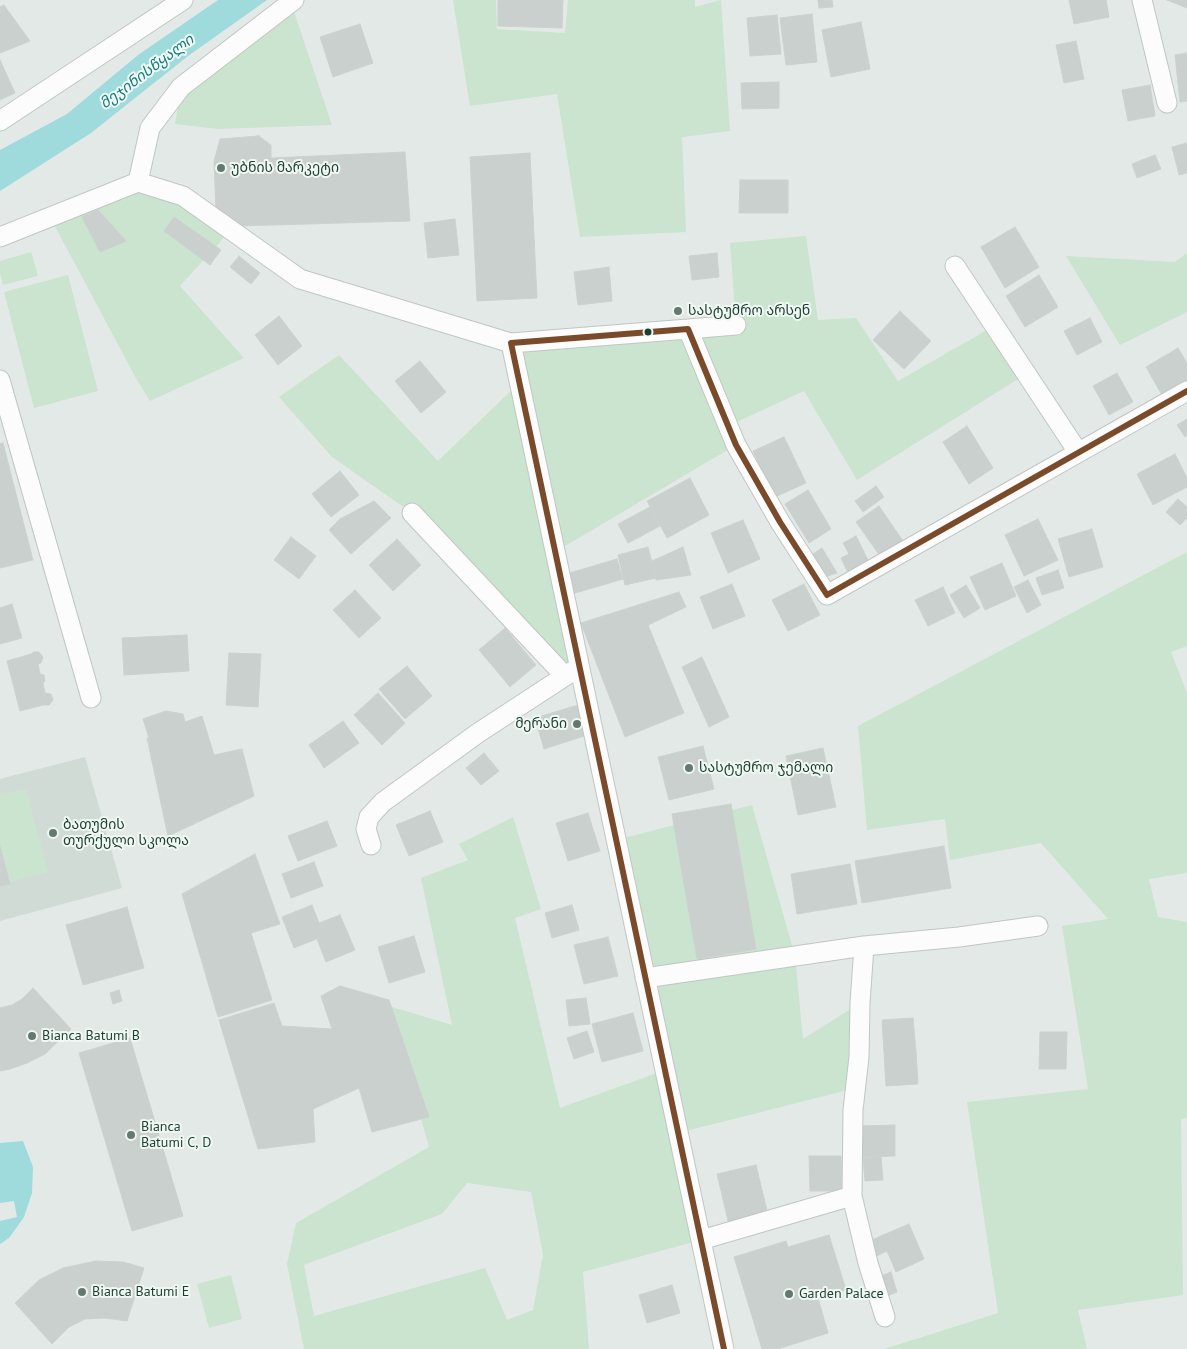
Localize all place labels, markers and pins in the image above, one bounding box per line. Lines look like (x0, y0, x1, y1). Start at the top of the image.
place label: უბნის მარკეტი (231, 160, 339, 176)
marker: უბნის მარკეტი (215, 162, 227, 174)
place label: სასტუმრო არსენ (688, 303, 810, 319)
marker: სასტუმრო არსენ (672, 305, 684, 317)
unlabelled marker (643, 327, 653, 337)
place label: მერანი (515, 716, 567, 732)
marker: მერანი (571, 718, 583, 730)
place label: სასტუმრო ჯემალი (699, 760, 833, 776)
marker: სასტუმრო ჯემალი (683, 762, 695, 774)
place label: ბათუმის თურქული სკოლა (63, 817, 189, 850)
marker: ბათუმის თურქული სკოლა (47, 827, 59, 839)
place label: Bianca Batumi B (42, 1028, 140, 1044)
marker: Bianca Batumi B (26, 1030, 38, 1042)
place label: Bianca Batumi C, D (141, 1119, 211, 1152)
marker: Bianca Batumi C, D (125, 1129, 137, 1141)
place label: Bianca Batumi E (92, 1284, 189, 1300)
marker: Bianca Batumi E (76, 1286, 88, 1298)
place label: Garden Palace (799, 1286, 884, 1302)
marker: Garden Palace (783, 1288, 795, 1300)

